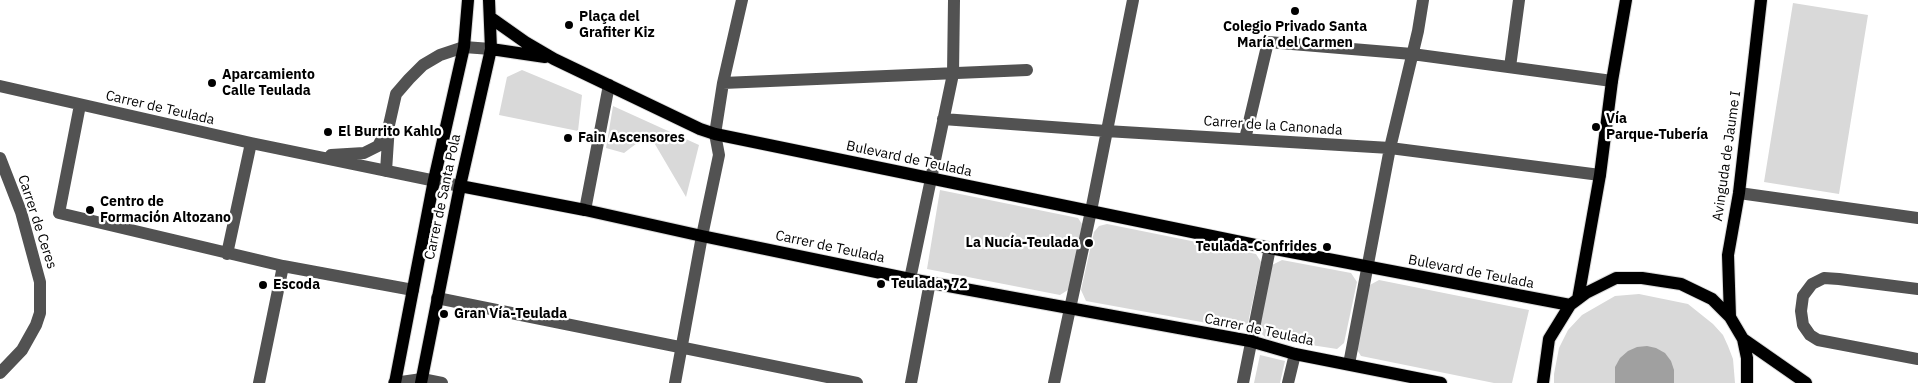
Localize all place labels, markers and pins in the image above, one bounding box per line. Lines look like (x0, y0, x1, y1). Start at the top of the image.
marker: Colegio Privado Santa María del Carmen (1289, 5, 1301, 17)
place label: Plaça del Grafiter Kiz (579, 9, 655, 41)
marker: Plaça del Grafiter Kiz (563, 19, 575, 31)
place label: Colegio Privado Santa María del Carmen (1223, 19, 1367, 52)
place label: Aparcamiento Calle Teulada (222, 67, 315, 100)
marker: Aparcamiento Calle Teulada (206, 77, 218, 89)
place label: Vía Parque-Tubería (1606, 111, 1708, 144)
marker: Vía Parque-Tubería (1590, 121, 1602, 133)
place label: El Burrito Kahlo (338, 124, 442, 140)
marker: El Burrito Kahlo (322, 126, 334, 138)
place label: Fain Ascensores (578, 130, 685, 146)
marker: Fain Ascensores (562, 132, 574, 144)
place label: Centro de Formación Altozano (100, 194, 231, 226)
marker: Centro de Formación Altozano (84, 204, 96, 216)
place label: La Nucía-Teulada (965, 235, 1079, 251)
marker: La Nucía-Teulada (1083, 237, 1095, 249)
place label: Teulada-Confrides (1196, 239, 1317, 255)
marker: Teulada-Confrides (1321, 241, 1333, 253)
place label: Teulada, 72 (891, 276, 968, 292)
place label: Escoda (273, 277, 320, 293)
marker: Teulada, 72 (875, 278, 887, 290)
marker: Escoda (257, 279, 269, 291)
place label: Gran Vía-Teulada (454, 306, 567, 322)
marker: Gran Vía-Teulada (438, 308, 450, 320)

